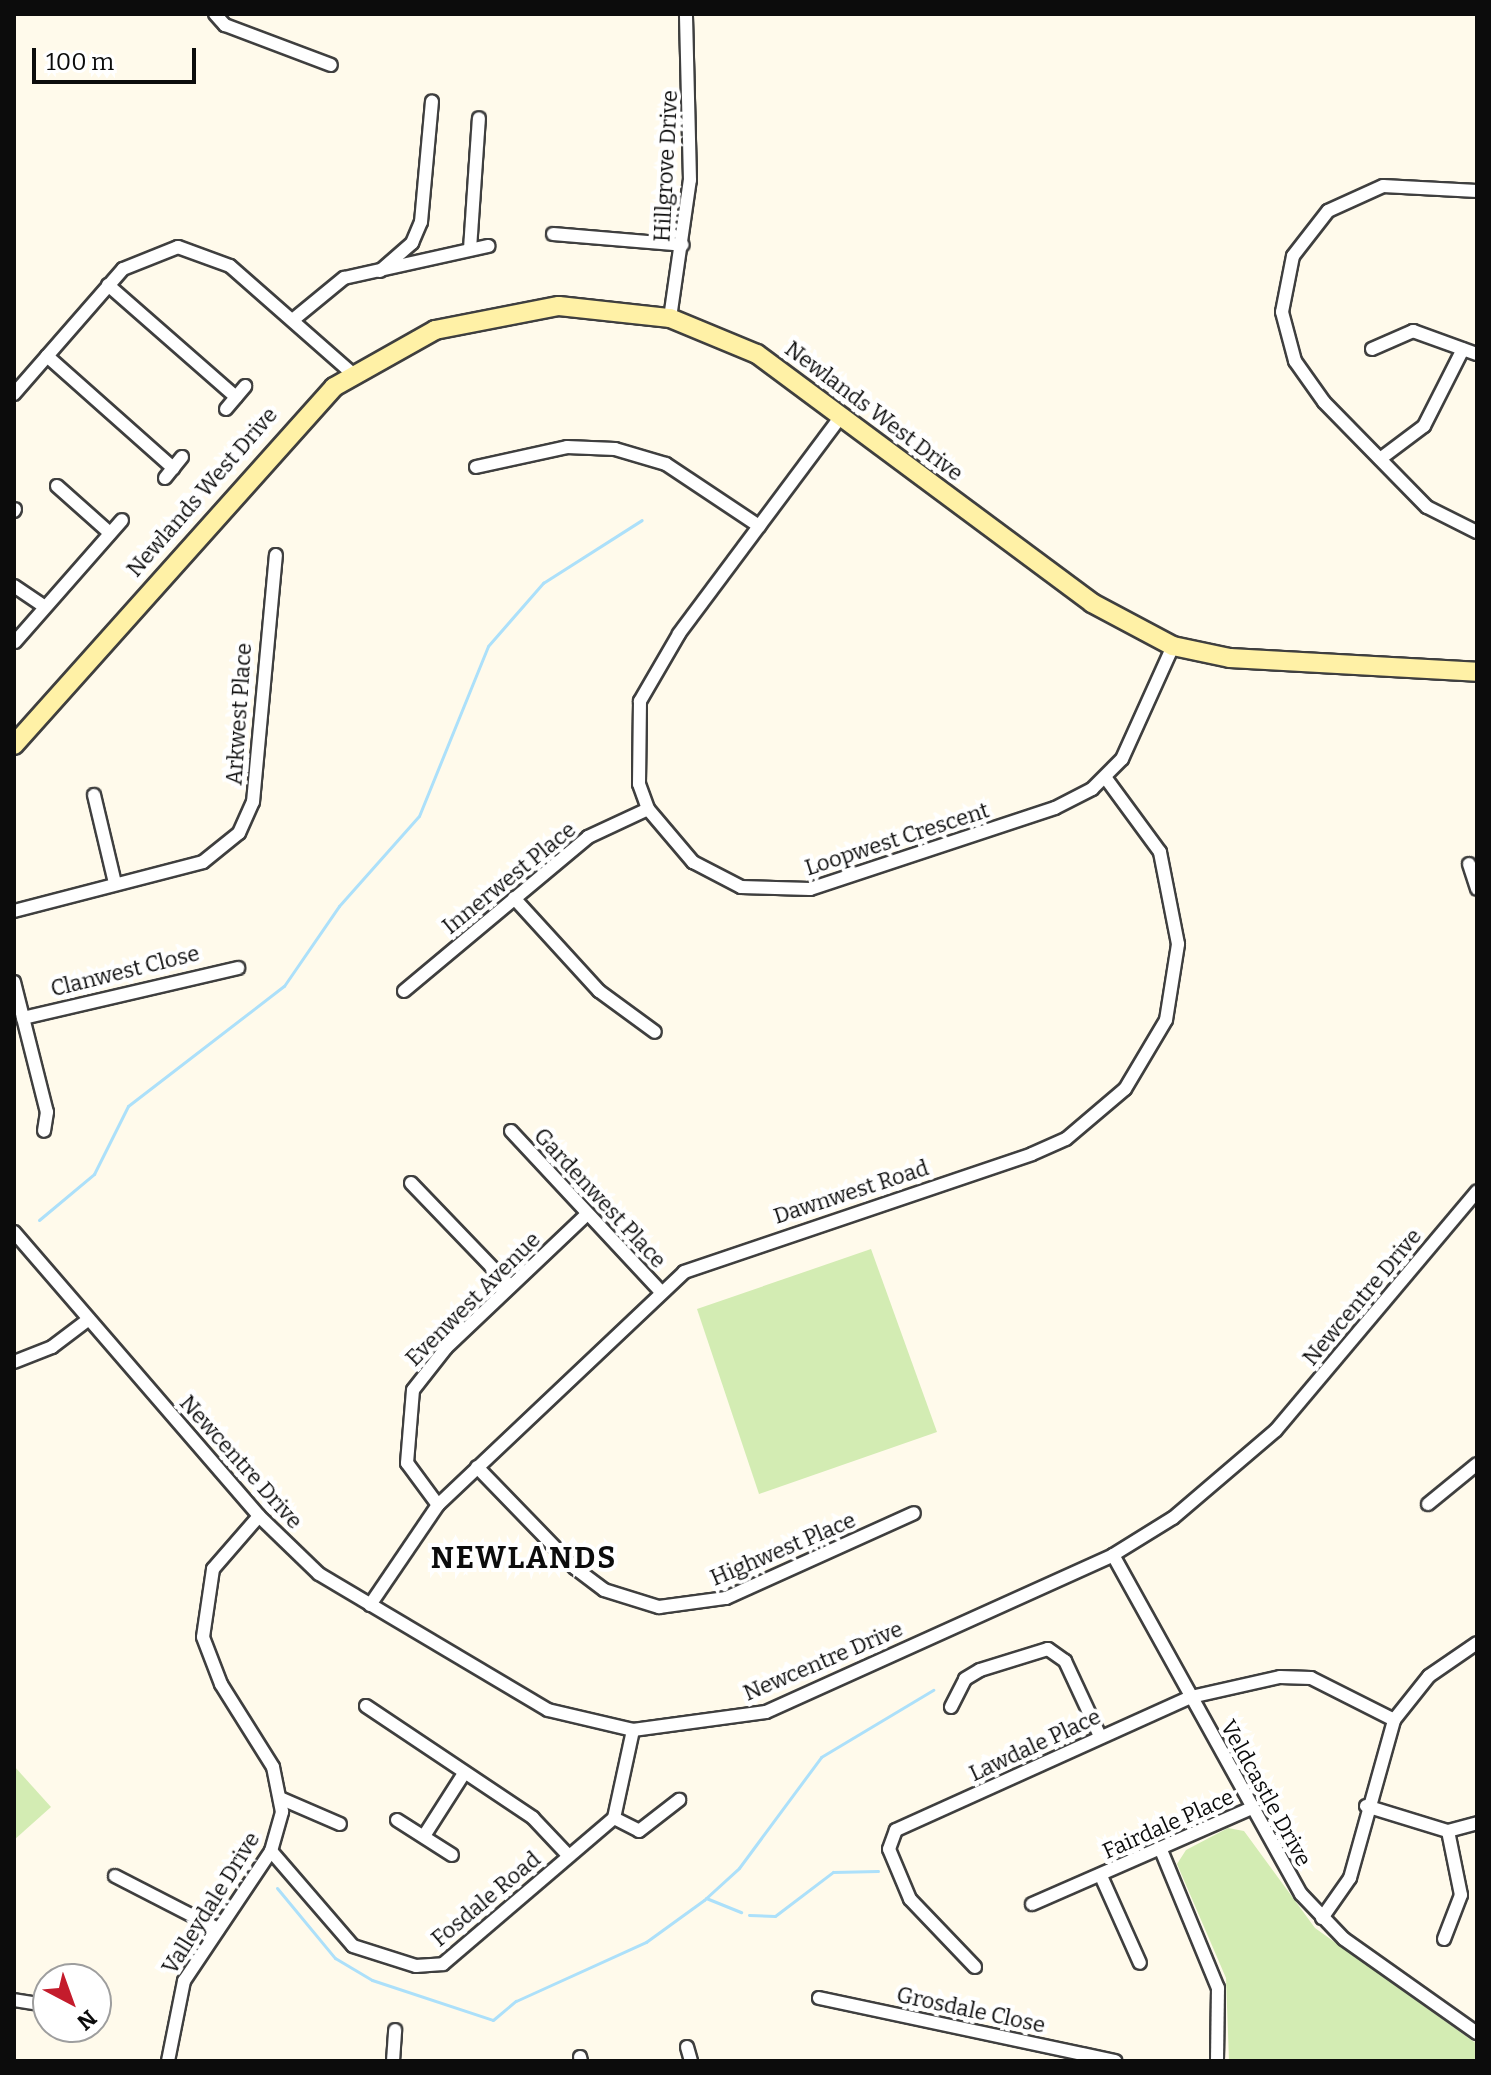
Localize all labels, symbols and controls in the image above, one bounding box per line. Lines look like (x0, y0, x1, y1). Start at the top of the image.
scale bar (36, 32, 200, 82)
text: 100 m (46, 48, 114, 76)
street label: Hillgrove Drive (649, 89, 683, 243)
street label: Newlands West Drive (780, 335, 968, 487)
street label: Newlands West Drive (121, 402, 283, 582)
street label: Arkwest Place (221, 642, 257, 786)
street label: Loopwest Crescent (802, 797, 992, 881)
street label: Innerwest Place (437, 816, 581, 940)
street label: Clanwest Close (48, 940, 202, 1002)
street label: Gardenwest Place (528, 1123, 672, 1273)
street label: Dawnwest Road (770, 1154, 932, 1230)
street label: Newcentre Drive (1297, 1223, 1427, 1371)
street label: Evenwest Avenue (400, 1226, 546, 1372)
street label: Newcentre Drive (174, 1390, 308, 1534)
street label: Highwest Place (706, 1507, 860, 1591)
district label: NEWLANDS (431, 1540, 617, 1576)
street label: Newcentre Drive (739, 1616, 907, 1706)
street label: Lawdale Place (965, 1703, 1105, 1787)
street label: Veldcastle Drive (1215, 1715, 1317, 1871)
street label: Fairdale Place (1098, 1783, 1238, 1865)
street label: Valleydale Drive (157, 1827, 265, 1979)
street label: Fosdale Road (426, 1846, 546, 1952)
north arrow (32, 1963, 112, 2043)
street label: Grosdale Close (894, 1981, 1048, 2039)
text: N (72, 2004, 102, 2036)

